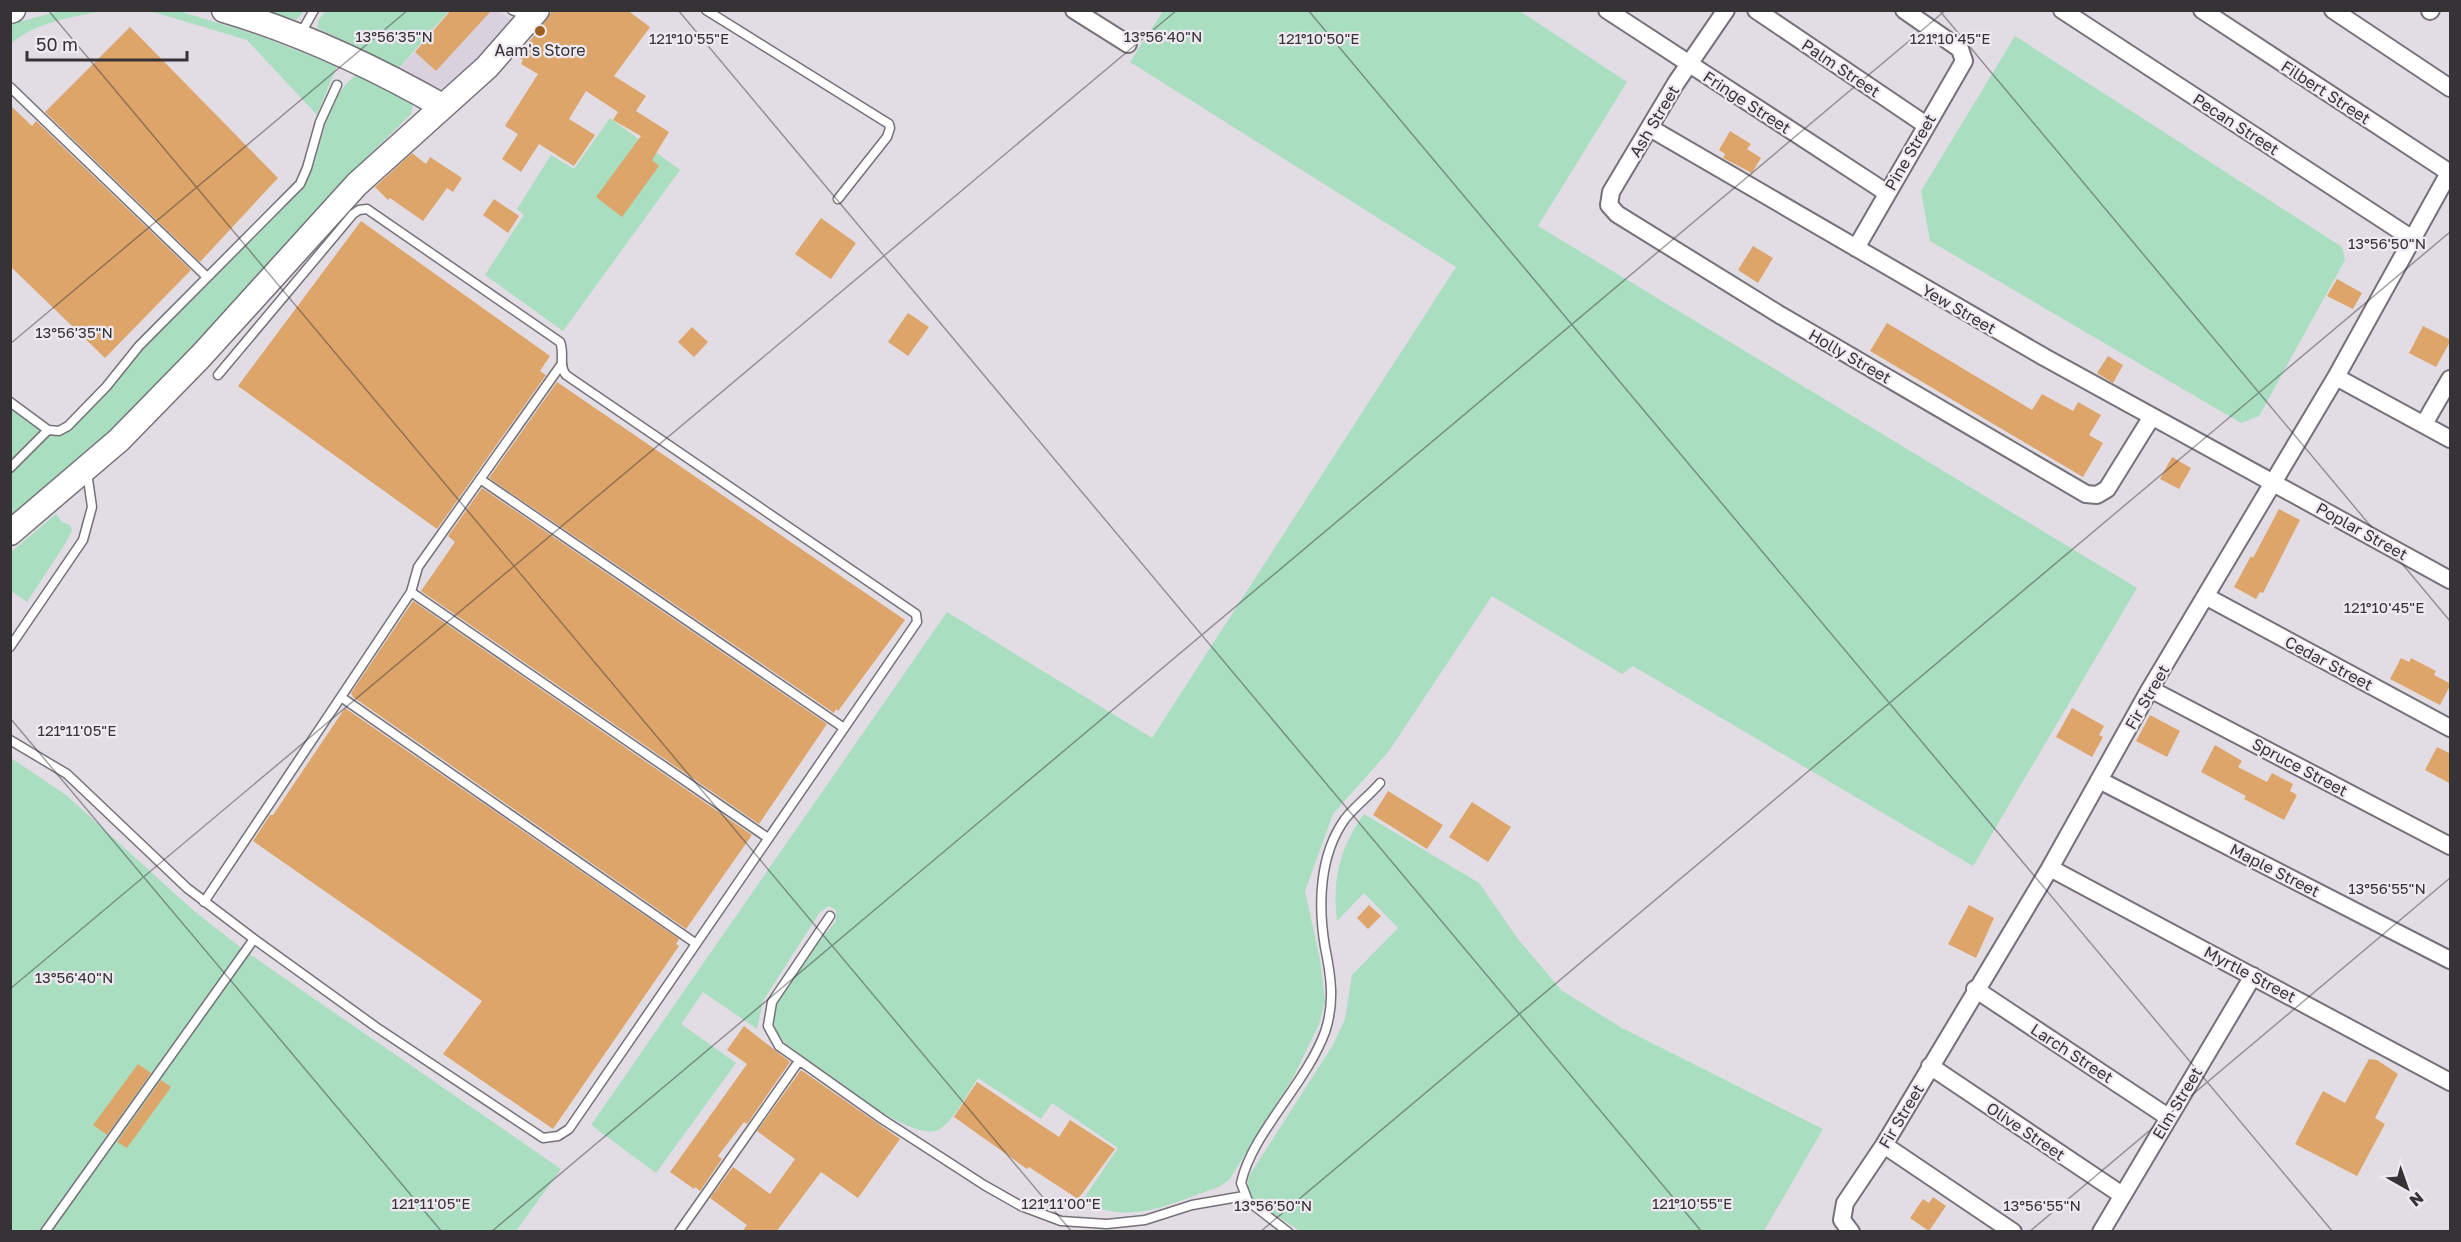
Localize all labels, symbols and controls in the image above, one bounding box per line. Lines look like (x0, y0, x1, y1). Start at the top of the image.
scale bar (27, 24, 188, 62)
marker: Aam's Store (533, 24, 547, 38)
text: 13°56'35"N (355, 27, 433, 45)
text: 13°56'40"N (1124, 27, 1202, 45)
text: 121°10'55"E (649, 29, 729, 47)
text: 121°10'50"E (1279, 29, 1359, 47)
text: 121°10'45"E (1910, 29, 1990, 47)
text: 50 m (36, 33, 78, 55)
street label: Palm Street (1798, 35, 1884, 101)
place label: Aam's Store (494, 40, 586, 60)
street label: Filbert Street (2278, 56, 2374, 128)
street label: Fringe Street (1699, 66, 1795, 138)
street label: Ash Street (1625, 81, 1683, 161)
street label: Pecan Street (2189, 89, 2283, 159)
street label: Pine Street (1880, 110, 1940, 194)
text: 13°56'50"N (2348, 234, 2426, 252)
street label: Yew Street (1918, 280, 2000, 338)
text: 13°56'35"N (35, 323, 113, 341)
street label: Holly Street (1805, 324, 1895, 388)
street label: Poplar Street (2313, 498, 2411, 564)
text: 121°10'45"E (2344, 598, 2424, 616)
street label: Cedar Street (2282, 631, 2376, 695)
street label: Fir Street (2120, 661, 2174, 733)
text: 121°11'05"E (38, 721, 116, 739)
street label: Spruce Street (2249, 733, 2351, 801)
street label: Maple Street (2227, 839, 2323, 901)
text: 13°56'55"N (2348, 879, 2426, 897)
street label: Myrtle Street (2201, 941, 2299, 1007)
text: 13°56'40"N (35, 968, 113, 986)
street label: Larch Street (2027, 1019, 2117, 1087)
street label: Elm Street (2148, 1063, 2206, 1143)
street label: Fir Street (1874, 1080, 1928, 1152)
street label: Olive Street (1983, 1097, 2069, 1165)
north arrow (2377, 1158, 2437, 1218)
text: N (2406, 1188, 2428, 1211)
text: 121°11'05"E (392, 1194, 470, 1212)
text: 121°11'00"E (1021, 1194, 1101, 1212)
text: 121°10'55"E (1652, 1194, 1732, 1212)
text: 13°56'50"N (1234, 1196, 1312, 1214)
text: 13°56'55"N (2003, 1196, 2081, 1214)

